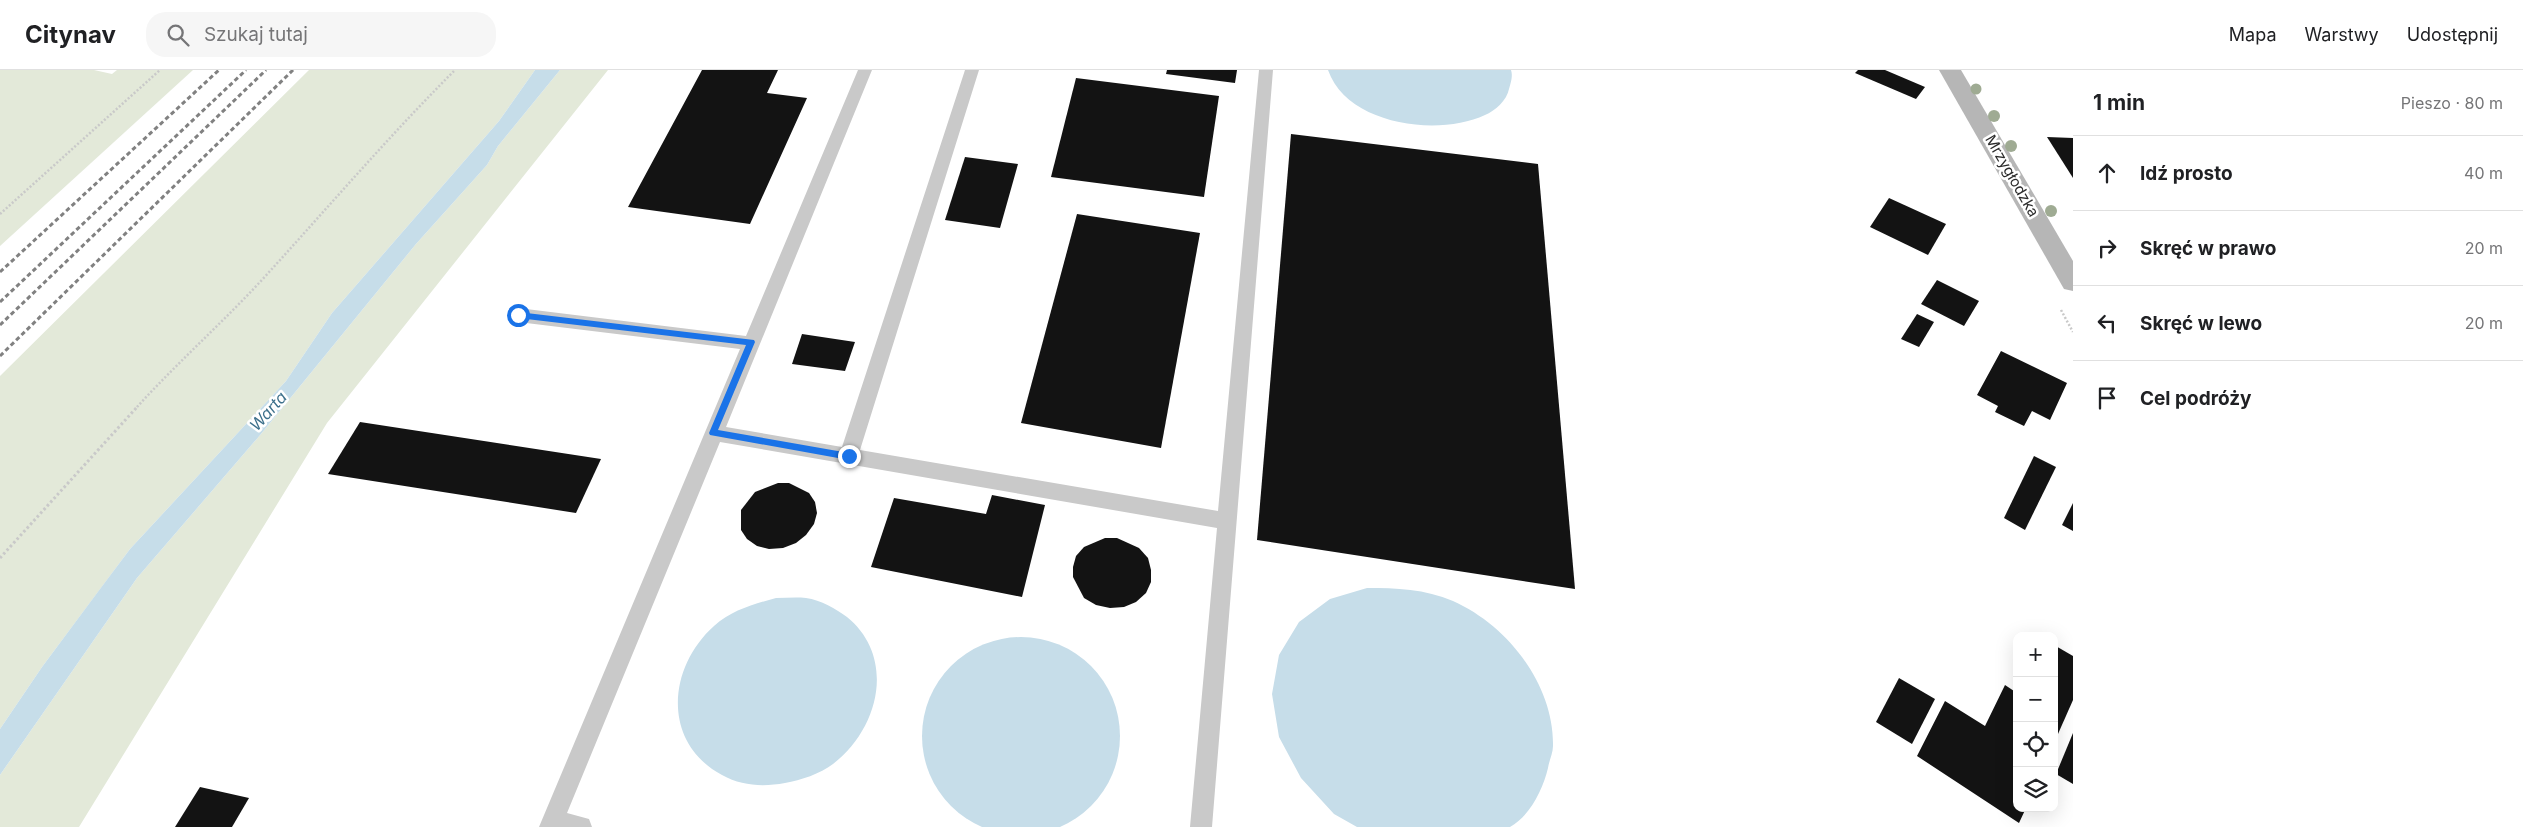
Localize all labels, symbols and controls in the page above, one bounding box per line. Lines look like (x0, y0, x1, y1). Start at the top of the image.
search box (146, 12, 496, 57)
text: Citynav (25, 20, 116, 49)
icon: search (164, 21, 192, 49)
text: Szukaj tutaj (204, 23, 308, 46)
text: Mapa (2229, 24, 2276, 45)
text: Warstwy (2304, 24, 2379, 45)
text: Udostępnij (2407, 24, 2498, 45)
text: 1 min (2093, 90, 2145, 115)
text: Pieszo · 80 m (2401, 93, 2503, 113)
street label: Mrzygłodzka (1981, 131, 2044, 220)
icon: ahead (2093, 159, 2121, 187)
text: Idź prosto (2140, 162, 2233, 185)
text: 40 m (2464, 163, 2503, 183)
icon: right (2093, 234, 2121, 262)
text: Skręć w prawo (2140, 237, 2276, 260)
text: 20 m (2465, 238, 2503, 258)
route start (507, 304, 530, 327)
icon: left (2093, 309, 2121, 337)
text: Skręć w lewo (2140, 312, 2262, 335)
text: 20 m (2465, 313, 2503, 333)
icon: arrive (2093, 384, 2121, 412)
water label: Warta (245, 387, 291, 435)
text: Cel podróży (2140, 387, 2252, 410)
route end (838, 445, 861, 468)
map controls (2013, 632, 2058, 812)
button: + (2013, 632, 2058, 677)
button: − (2013, 677, 2058, 722)
button: locate (2013, 722, 2058, 767)
button: layers (2013, 767, 2058, 812)

